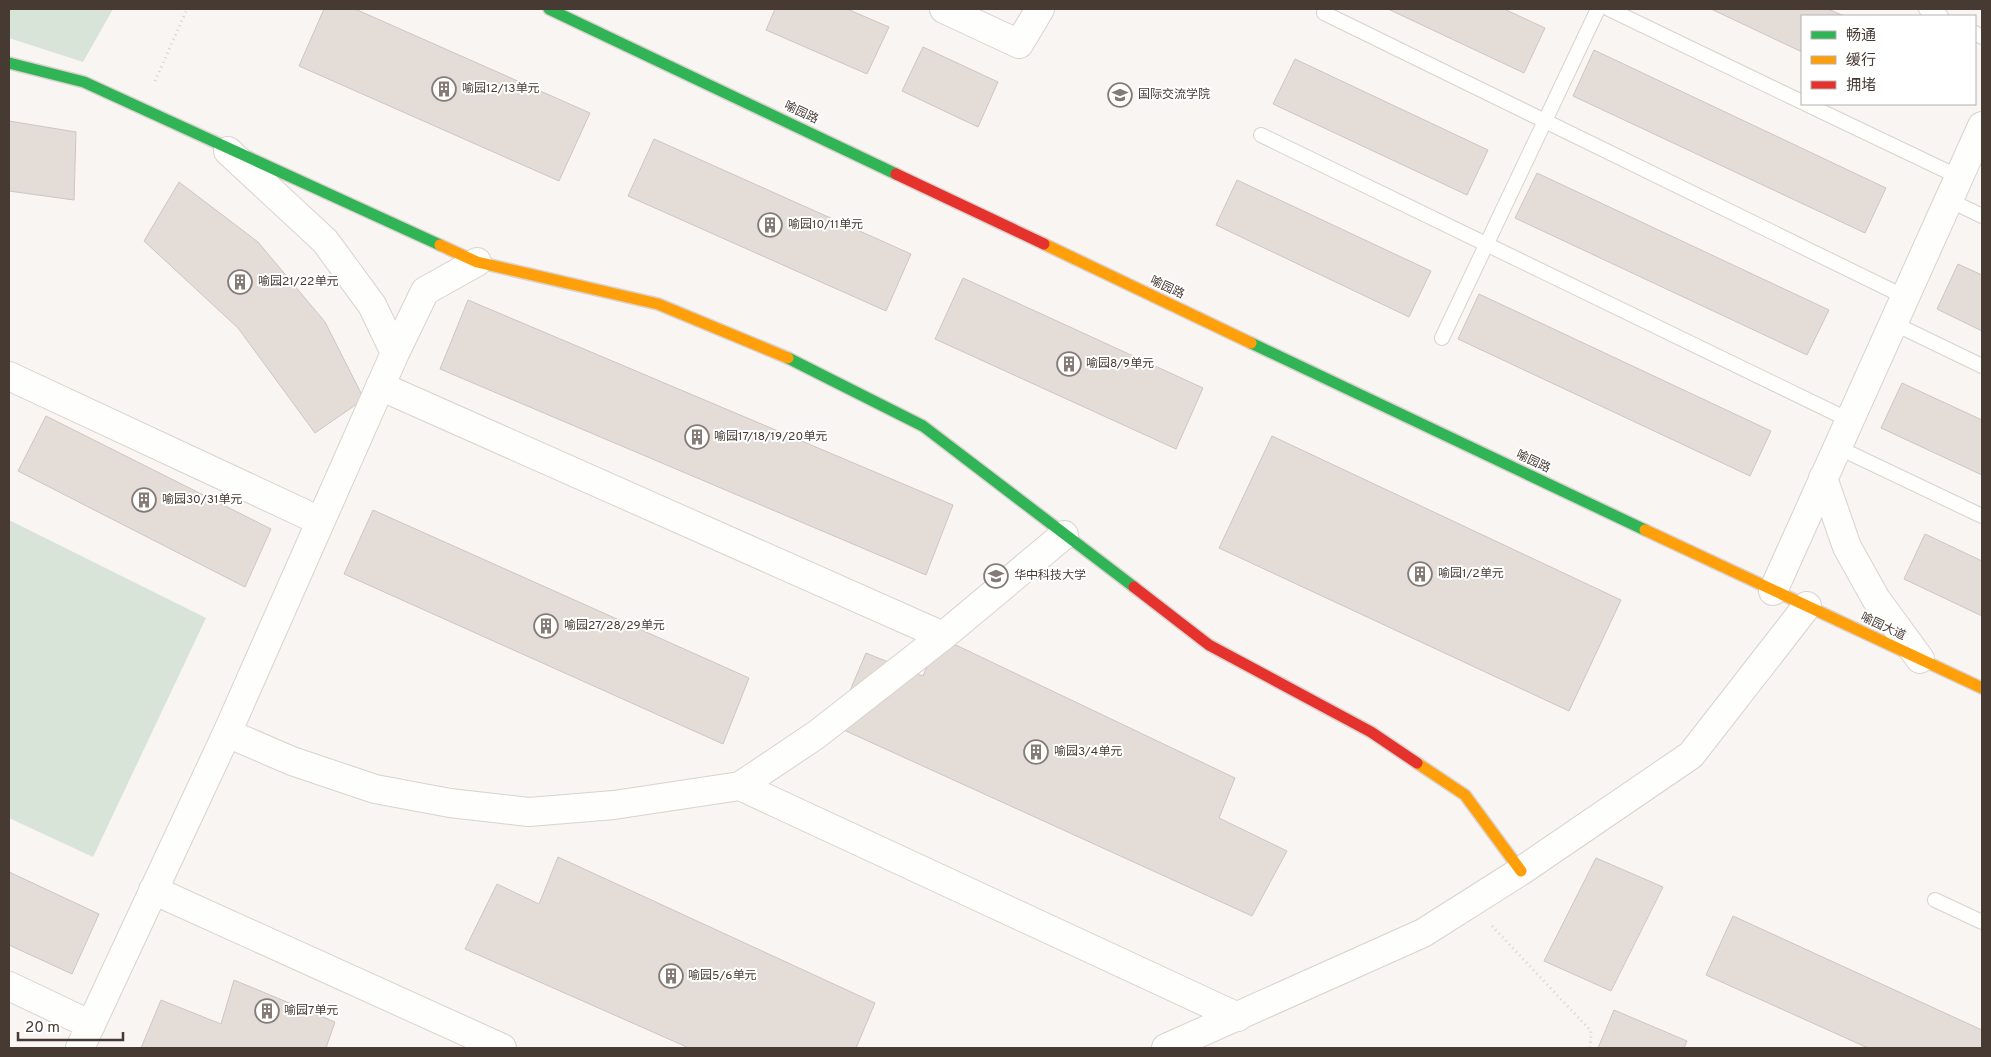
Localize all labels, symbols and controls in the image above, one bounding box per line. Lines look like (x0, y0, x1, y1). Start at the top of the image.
legend (1801, 15, 1976, 105)
text: 畅通 (1846, 27, 1876, 46)
text: 缓行 (1846, 52, 1876, 71)
building icon: 喻园12/13单元 (431, 76, 457, 102)
text: 拥堵 (1846, 77, 1876, 96)
place label: 喻园12/13单元 (462, 81, 539, 97)
school or university icon: 国际交流学院 (1107, 82, 1133, 108)
place label: 国际交流学院 (1138, 87, 1210, 103)
street label: 喻园路 (781, 98, 821, 128)
building icon: 喻园10/11单元 (757, 212, 783, 238)
place label: 喻园10/11单元 (788, 217, 863, 233)
building icon: 喻园21/22单元 (227, 269, 253, 295)
street label: 喻园路 (1147, 273, 1187, 303)
place label: 喻园21/22单元 (258, 274, 338, 290)
building icon: 喻园8/9单元 (1056, 351, 1082, 377)
place label: 喻园8/9单元 (1086, 356, 1154, 372)
building icon: 喻园17/18/19/20单元 (684, 424, 710, 450)
place label: 喻园17/18/19/20单元 (714, 429, 827, 445)
street label: 喻园路 (1513, 447, 1553, 477)
building icon: 喻园30/31单元 (131, 487, 157, 513)
place label: 喻园30/31单元 (162, 492, 242, 508)
building icon: 喻园1/2单元 (1407, 561, 1433, 587)
school or university icon: 华中科技大学 (983, 563, 1009, 589)
place label: 喻园1/2单元 (1438, 566, 1504, 582)
place label: 华中科技大学 (1014, 568, 1086, 584)
street label: 喻园大道 (1858, 610, 1908, 644)
building icon: 喻园27/28/29单元 (533, 613, 559, 639)
place label: 喻园27/28/29单元 (564, 618, 665, 634)
building icon: 喻园3/4单元 (1023, 739, 1049, 765)
place label: 喻园3/4单元 (1054, 744, 1122, 760)
building icon: 喻园5/6单元 (658, 963, 684, 989)
place label: 喻园5/6单元 (688, 968, 757, 984)
building icon: 喻园7单元 (254, 998, 280, 1024)
place label: 喻园7单元 (284, 1003, 338, 1019)
scale bar (18, 1010, 122, 1042)
text: 20 m (25, 1019, 60, 1038)

